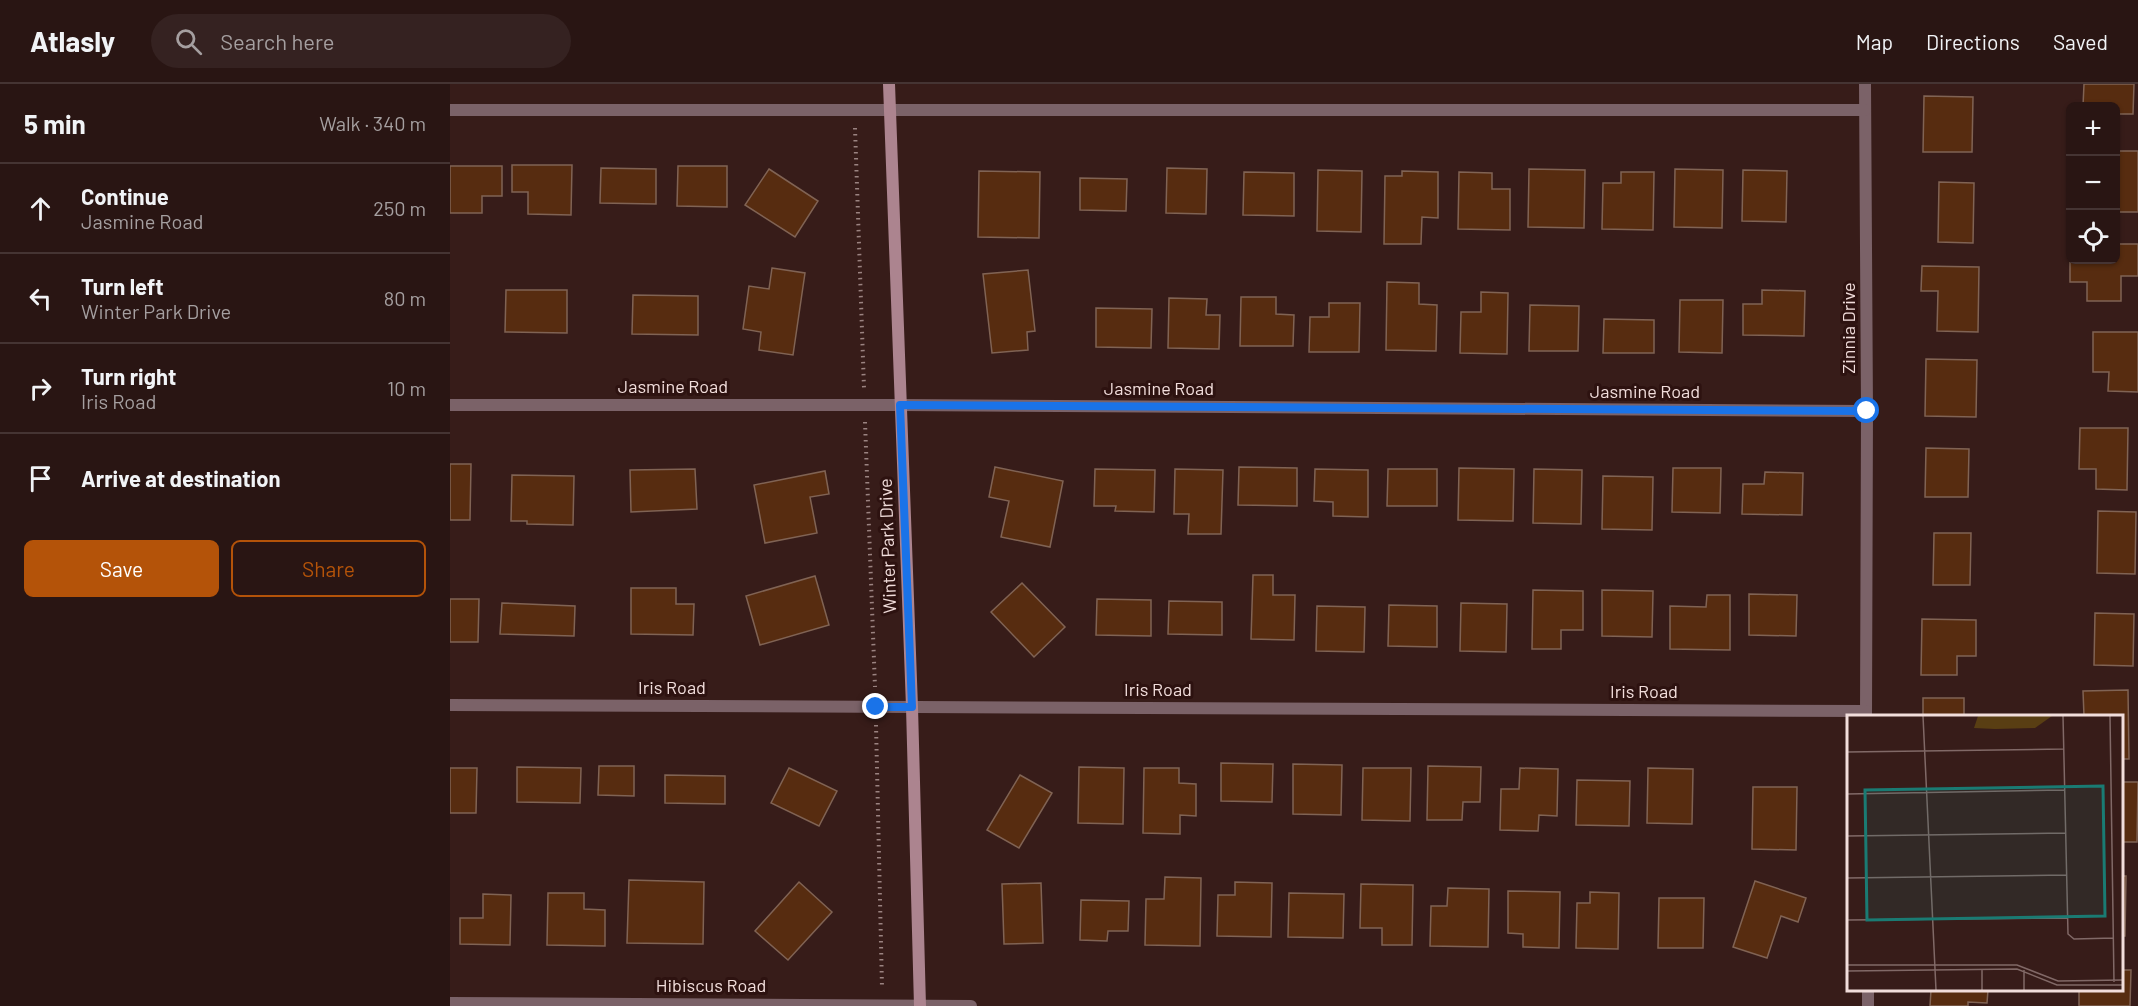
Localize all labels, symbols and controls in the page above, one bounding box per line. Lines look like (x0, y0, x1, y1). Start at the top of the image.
search box (151, 14, 571, 68)
text: Atlasly (30, 24, 115, 58)
icon: search (172, 25, 205, 58)
text: Search here (220, 28, 335, 54)
text: Map (1856, 29, 1893, 54)
text: Directions (1926, 29, 2020, 54)
text: Saved (2053, 29, 2108, 54)
map controls (2066, 102, 2120, 264)
button: + (2066, 102, 2120, 156)
text: 5 min (24, 108, 86, 139)
text: Walk · 340 m (319, 111, 426, 135)
button: − (2066, 156, 2120, 210)
text: Continue (81, 183, 169, 209)
icon: ahead (24, 192, 57, 225)
text: 250 m (373, 196, 426, 220)
text: Jasmine Road (81, 209, 204, 233)
button: locate (2066, 210, 2120, 264)
text: Turn left (81, 273, 164, 299)
icon: left (24, 282, 57, 315)
street label: Zinnia Drive (1837, 282, 1859, 374)
text: 80 m (384, 286, 426, 310)
text: Winter Park Drive (81, 299, 231, 323)
text: Turn right (81, 363, 176, 389)
icon: right (24, 372, 57, 405)
street label: Jasmine Road (618, 375, 728, 397)
text: 10 m (387, 376, 426, 400)
street label: Jasmine Road (1104, 377, 1214, 399)
street label: Jasmine Road (1590, 380, 1700, 402)
text: Iris Road (81, 389, 156, 413)
route start (1853, 397, 1879, 423)
icon: arrive (24, 462, 57, 495)
text: Arrive at destination (81, 465, 280, 491)
street label: Winter Park Drive (874, 478, 900, 614)
button: Save (24, 540, 219, 597)
button: Share (231, 540, 426, 597)
street label: Iris Road (638, 676, 706, 698)
street label: Iris Road (1124, 678, 1192, 700)
street label: Iris Road (1610, 680, 1678, 702)
route end (862, 693, 888, 719)
inset map (1847, 715, 2123, 991)
street label: Hibiscus Road (656, 974, 766, 996)

